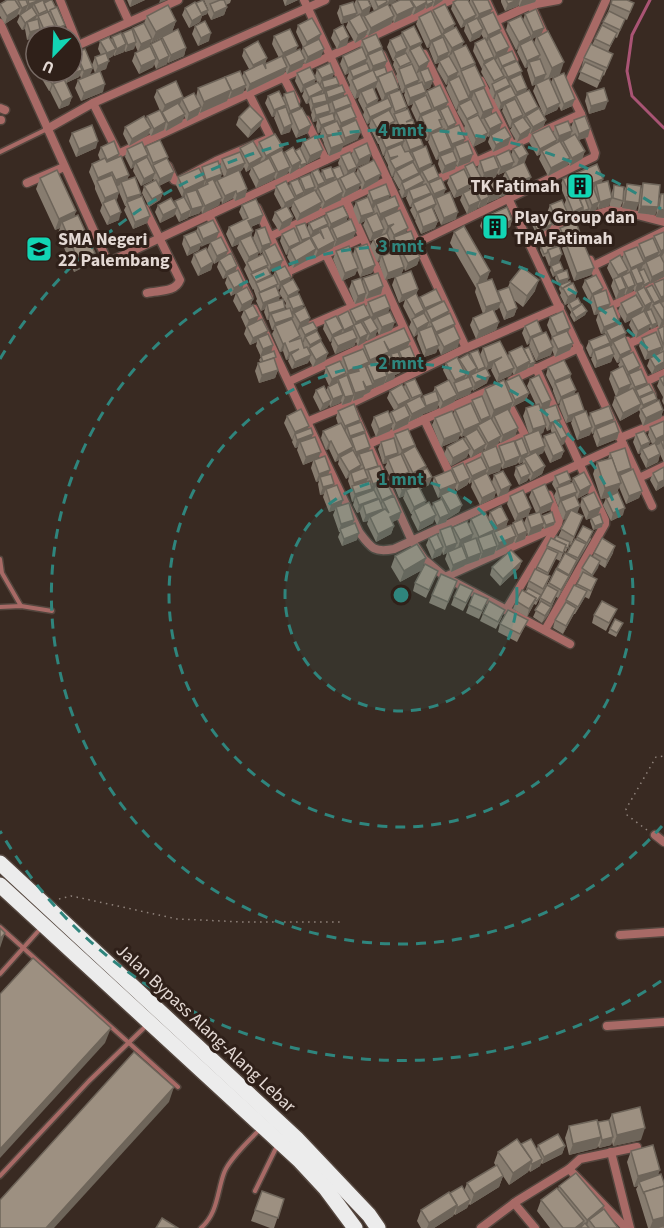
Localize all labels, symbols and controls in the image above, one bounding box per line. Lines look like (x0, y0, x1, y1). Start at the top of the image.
north arrow (24, 24, 84, 84)
text: U (39, 55, 58, 79)
text: 4 mnt (378, 118, 424, 143)
building icon: TK Fatimah (565, 171, 595, 201)
place label: TK Fatimah (470, 174, 560, 199)
place label: Play Group dan TPA Fatimah (514, 205, 635, 251)
building icon: Play Group dan TPA Fatimah (480, 212, 510, 242)
place label: SMA Negeri 22 Palembang (58, 227, 170, 273)
school or university icon: SMA Negeri 22 Palembang (24, 234, 54, 264)
text: 3 mnt (378, 234, 424, 259)
text: 2 mnt (378, 351, 424, 376)
text: 1 mnt (378, 467, 424, 492)
centre of rings (391, 585, 411, 605)
street label: Jalan Bypass Alang-Alang Lebar (110, 938, 302, 1119)

